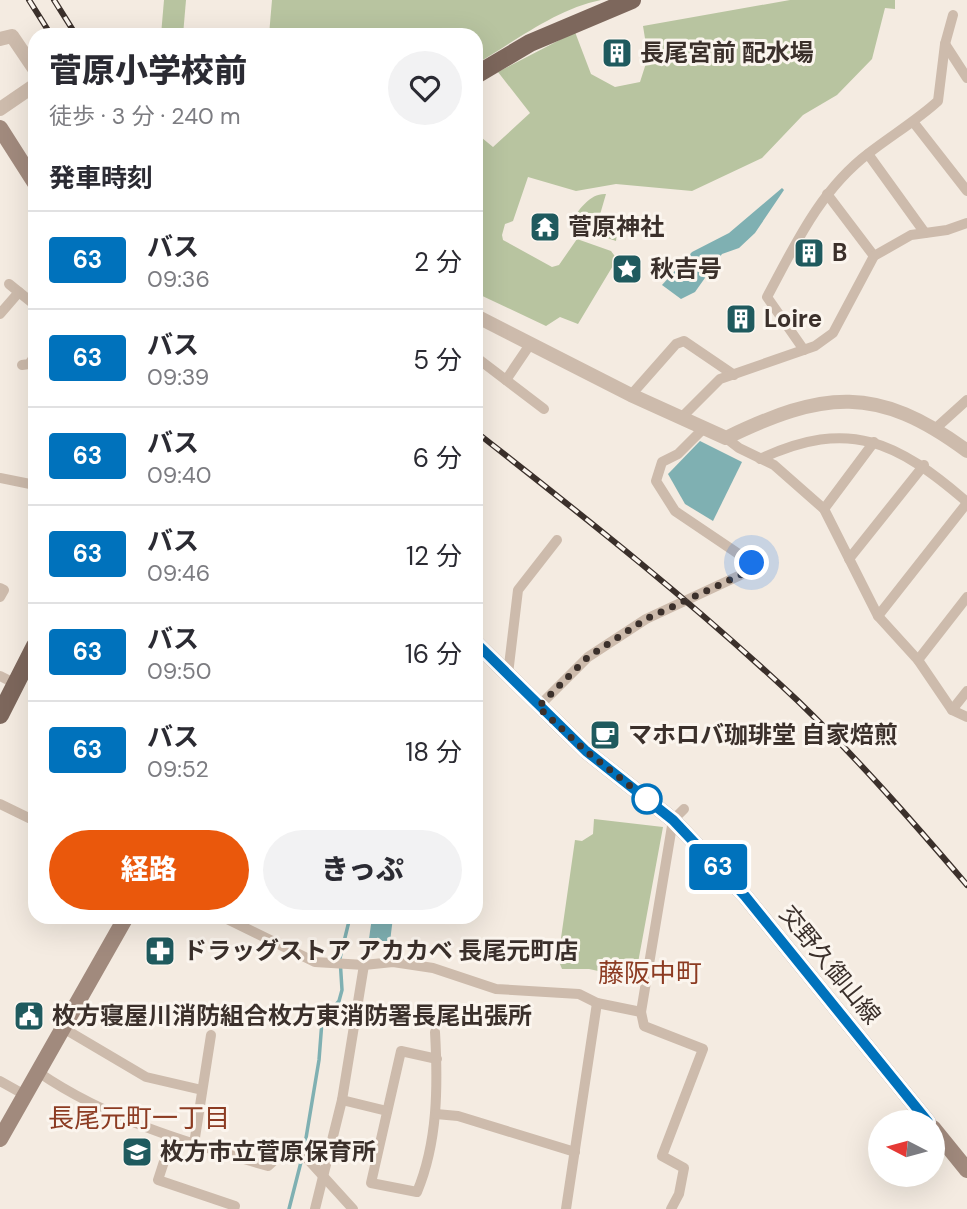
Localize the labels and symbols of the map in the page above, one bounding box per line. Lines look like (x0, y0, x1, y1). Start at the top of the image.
building icon: 長尾宮前 配水場 (600, 36, 634, 70)
place label: 長尾宮前 配水場 (640, 37, 814, 68)
temple icon: 菅原神社 (528, 210, 562, 244)
place label: 菅原神社 (568, 211, 664, 242)
building icon: B (792, 236, 826, 270)
place label: B (832, 237, 847, 268)
place icon: 秋吉号 (610, 252, 644, 286)
place label: 秋吉号 (650, 253, 722, 284)
building icon: Loire (724, 302, 758, 336)
place label: Loire (764, 303, 822, 334)
your location (734, 545, 769, 580)
cafe icon: マホロバ珈琲堂 自家焙煎 (588, 718, 622, 752)
place label: マホロバ珈琲堂 自家焙煎 (628, 719, 898, 750)
unlabelled marker (632, 784, 662, 814)
line badge: 63 (686, 844, 750, 890)
street label: 交野久御山線 (773, 899, 888, 1030)
pharmacy icon: ドラッグストア アカカベ 長尾元町店 (143, 934, 177, 968)
place label: ドラッグストア アカカベ 長尾元町店 (183, 935, 578, 966)
district label: 藤阪中町 (598, 956, 702, 990)
public building icon: 枚方寝屋川消防組合枚方東消防署長尾出張所 (12, 999, 46, 1033)
place label: 枚方寝屋川消防組合枚方東消防署長尾出張所 (52, 1000, 532, 1031)
district label: 長尾元町一丁目 (48, 1101, 230, 1135)
north arrow (868, 1110, 945, 1186)
school or university icon: 枚方市立菅原保育所 (120, 1135, 154, 1169)
place label: 枚方市立菅原保育所 (160, 1136, 376, 1167)

